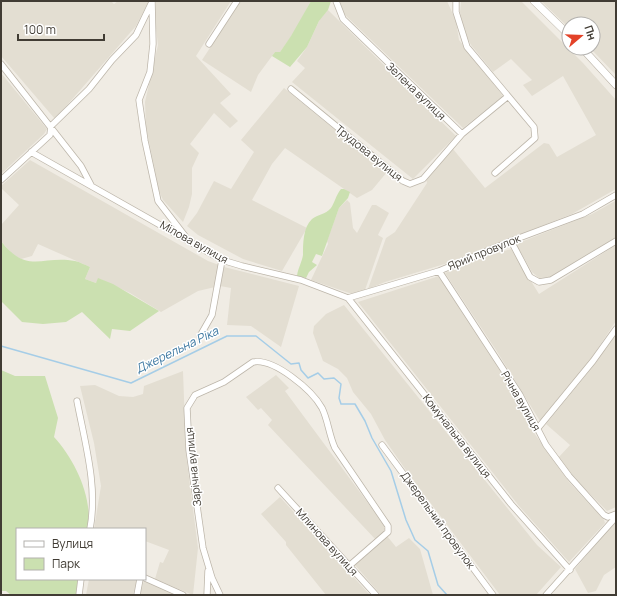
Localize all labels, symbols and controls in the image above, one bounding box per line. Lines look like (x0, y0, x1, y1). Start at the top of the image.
scale bar (18, 16, 104, 42)
north arrow (561, 16, 601, 56)
text: 100 m (24, 21, 56, 38)
text: Пн (581, 23, 600, 42)
street label: Зелена вулиця (383, 58, 449, 123)
street label: Трудова вулиця (333, 121, 406, 184)
street label: Мілова вулиця (157, 217, 231, 266)
street label: Ярий провулок (445, 230, 523, 273)
water label: Джерельна Ріка (133, 322, 222, 377)
street label: Річна вулиця (498, 368, 545, 433)
street label: Комунальна вулиця (420, 391, 495, 481)
street label: Зарічна вулиця (181, 427, 204, 507)
street label: Джерельний провулок (398, 468, 479, 572)
street label: Млинова вулиця (293, 505, 362, 579)
legend (16, 528, 146, 580)
text: Вулиця (52, 535, 93, 552)
text: Парк (52, 555, 81, 572)

